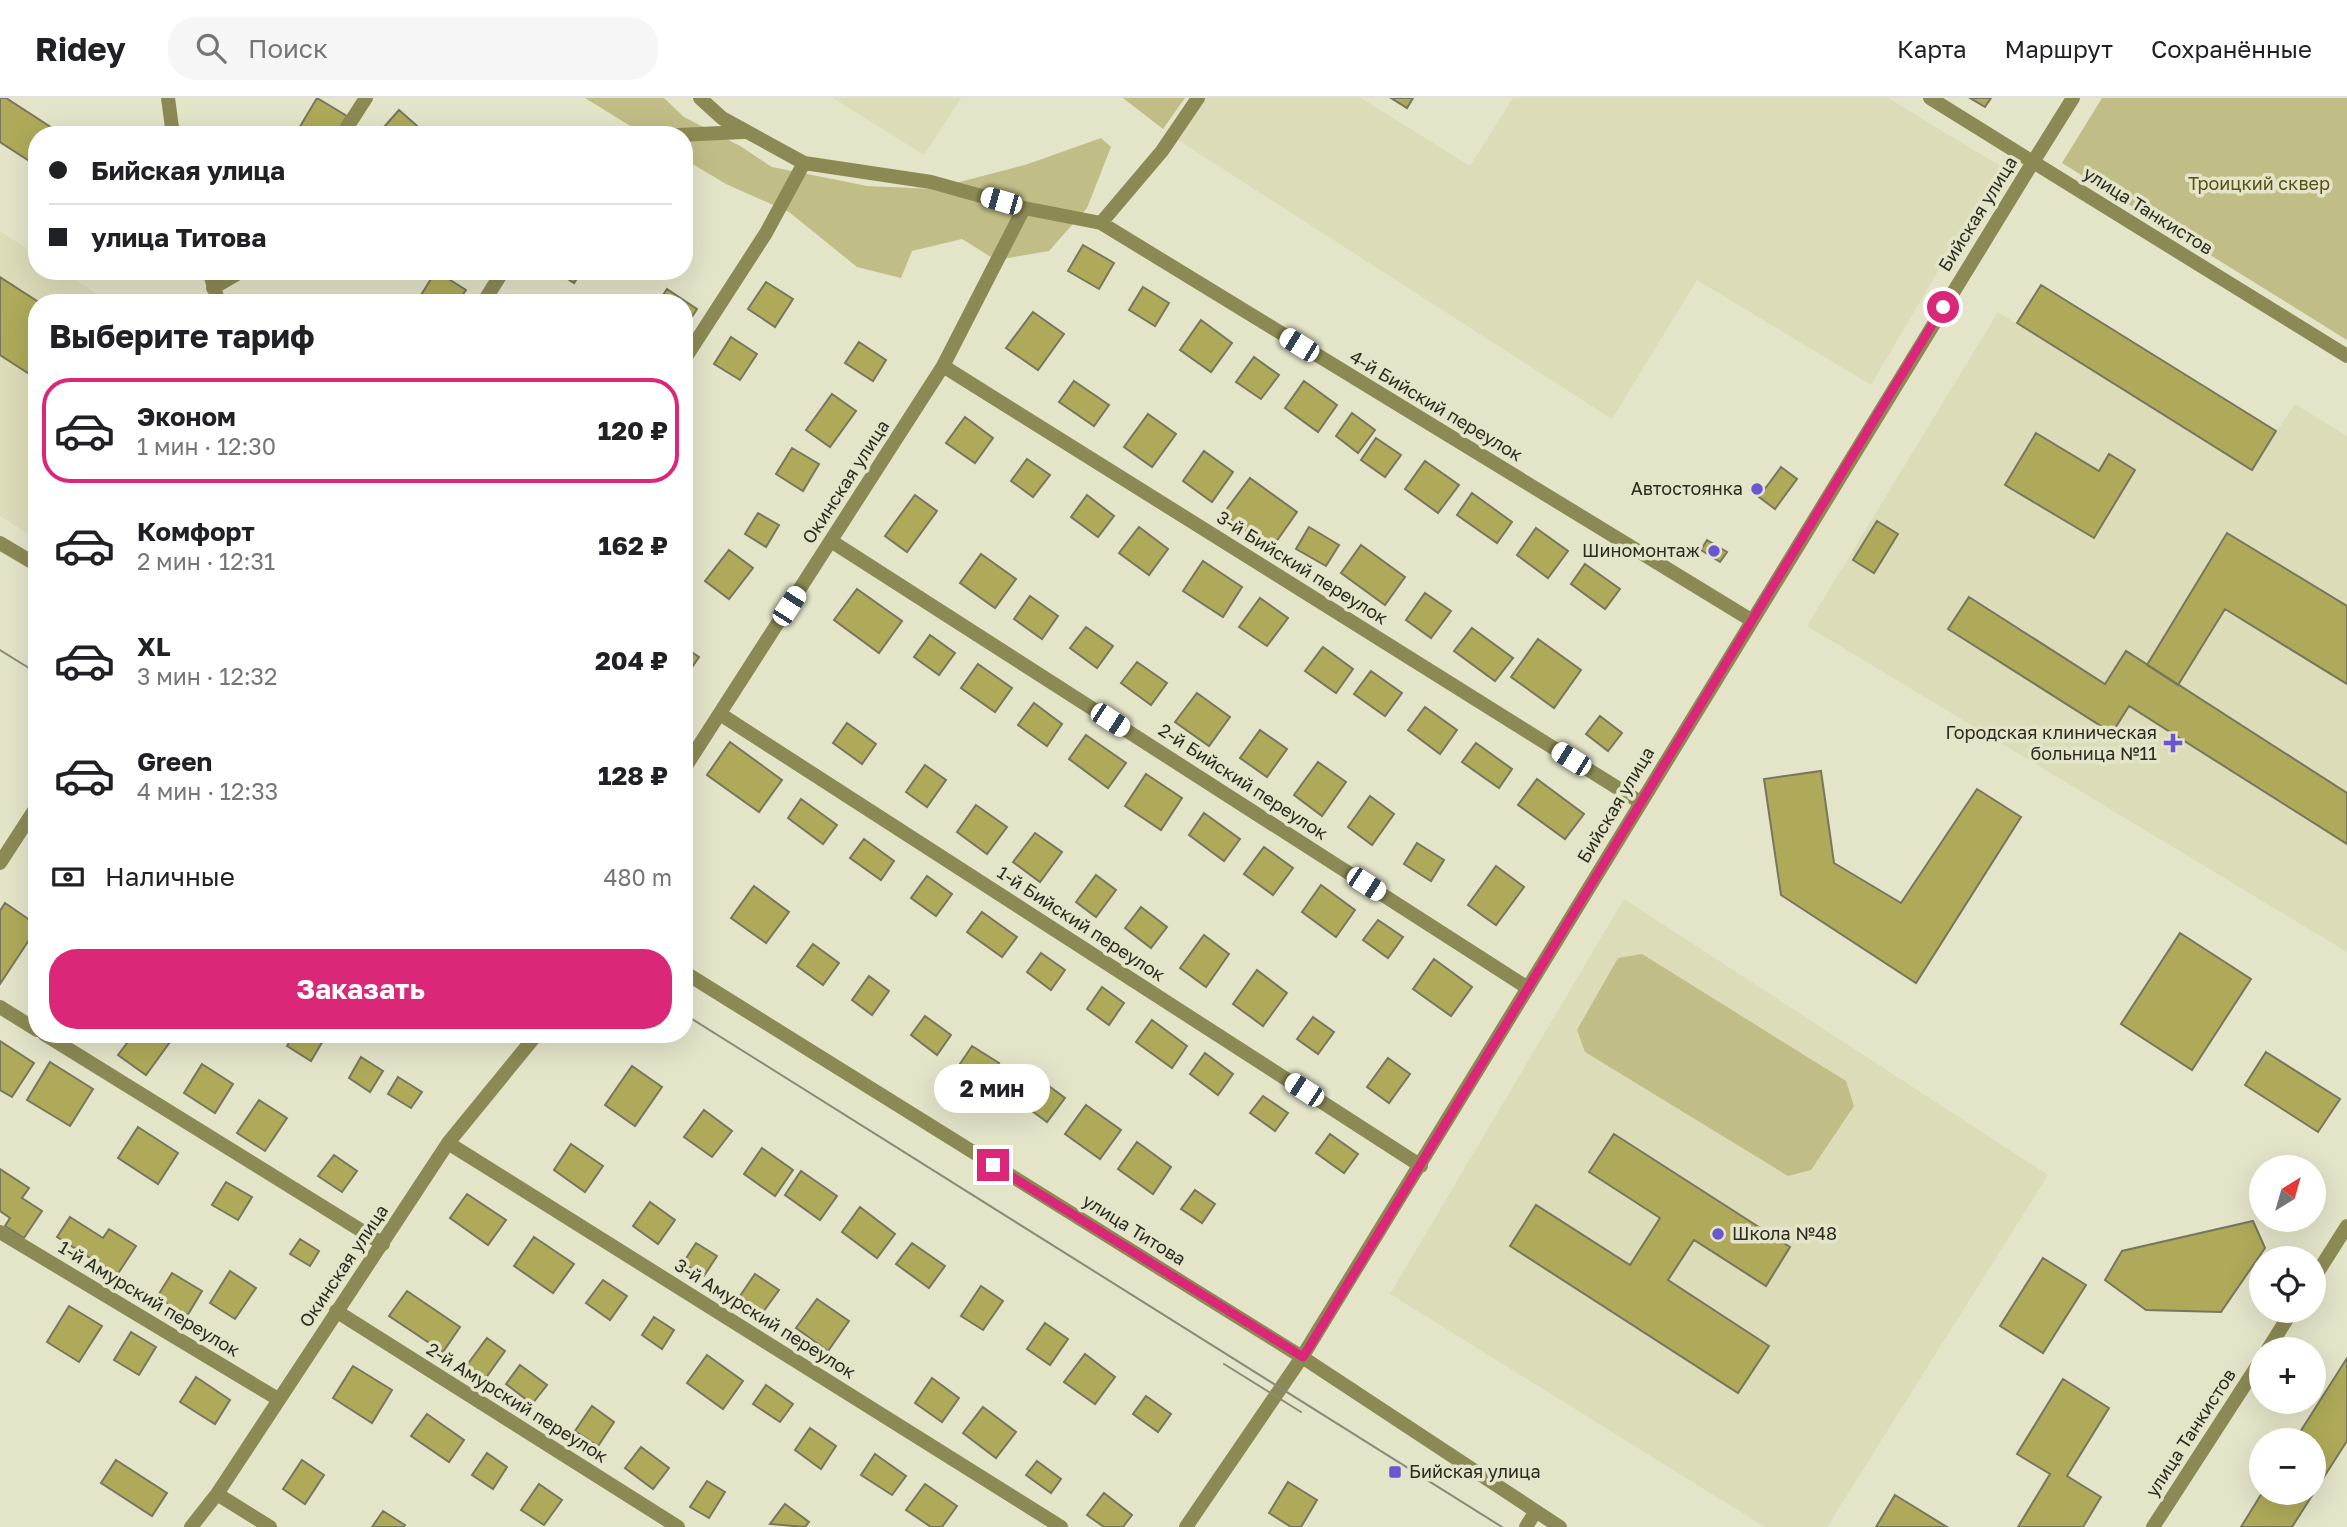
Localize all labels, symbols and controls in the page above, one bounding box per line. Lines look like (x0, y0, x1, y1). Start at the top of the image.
search box (168, 17, 658, 80)
text: Ridey (35, 29, 126, 68)
icon: search (192, 29, 230, 67)
text: Поиск (248, 33, 328, 64)
text: Карта (1897, 34, 1967, 63)
text: Маршрут (2005, 34, 2113, 63)
text: Сохранённые (2151, 34, 2312, 63)
street label: Бийская улица (1933, 152, 2021, 275)
text: Бийская улица (91, 155, 285, 186)
street label: улица Танкистов (2080, 161, 2217, 259)
park label: Троицкий сквер (2188, 172, 2330, 194)
car (978, 185, 1025, 217)
text: улица Титова (91, 222, 266, 253)
route start (1927, 291, 1959, 323)
text: Выберите тариф (49, 317, 315, 355)
car (1276, 325, 1323, 365)
street label: 4-й Бийский переулок (1346, 345, 1527, 465)
icon: car (53, 399, 116, 462)
text: Эконом (137, 401, 236, 432)
text: 120 ₽ (598, 415, 668, 446)
street label: Окинская улица (797, 415, 893, 548)
text: 1 мин · 12:30 (137, 432, 276, 460)
place label: Автостоянка (1631, 477, 1743, 499)
marker: Автостоянка (1749, 481, 1765, 497)
street label: 3-й Бийский переулок (1213, 506, 1392, 629)
icon: car (53, 514, 116, 577)
text: Комфорт (137, 516, 255, 547)
text: 162 ₽ (598, 530, 668, 561)
place label: Шиномонтаж (1582, 539, 1700, 561)
marker: Шиномонтаж (1706, 543, 1722, 559)
text: 2 мин · 12:31 (137, 547, 275, 575)
car (769, 583, 810, 629)
icon: car (53, 629, 116, 692)
text: XL (137, 631, 171, 662)
text: 204 ₽ (595, 645, 668, 676)
text: 3 мин · 12:32 (137, 662, 277, 690)
car (1087, 700, 1134, 740)
street label: 2-й Бийский переулок (1155, 718, 1332, 844)
place label: Городская клиническая больница №11 (1946, 721, 2157, 764)
marker: Городская клиническая больница №11 (2163, 733, 2183, 753)
car (1548, 739, 1595, 779)
street label: Бийская улица (1572, 742, 1658, 867)
icon: car (53, 744, 116, 807)
text: Green (137, 746, 212, 777)
text: 128 ₽ (598, 760, 668, 791)
text: 4 мин · 12:33 (137, 777, 278, 805)
icon: cash (49, 858, 87, 896)
text: Наличные (105, 861, 235, 892)
street label: 1-й Бийский переулок (994, 861, 1169, 986)
text: 480 m (604, 863, 672, 891)
car (1343, 864, 1390, 904)
button: Заказать (49, 949, 672, 1029)
callout: 2 мин (935, 1063, 1051, 1112)
car (1281, 1070, 1328, 1110)
text: 2 мин (960, 1074, 1024, 1102)
route end (977, 1149, 1009, 1181)
north arrow (2249, 1155, 2326, 1232)
map controls (2249, 1155, 2326, 1505)
street label: улица Титова (1079, 1189, 1190, 1270)
street label: Окинская улица (294, 1200, 392, 1331)
place label: Школа №48 (1732, 1222, 1837, 1244)
marker: Школа №48 (1710, 1226, 1726, 1242)
street label: 1-й Амурский переулок (55, 1235, 244, 1361)
button: locate (2249, 1246, 2326, 1323)
street label: 3-й Амурский переулок (671, 1253, 860, 1383)
street label: 2-й Амурский переулок (423, 1337, 612, 1467)
button: + (2249, 1337, 2326, 1414)
street label: улица Танкистов (2140, 1364, 2240, 1501)
button: − (2249, 1428, 2326, 1505)
place label: Бийская улица (1409, 1460, 1541, 1482)
marker: Бийская улица (1387, 1464, 1403, 1480)

